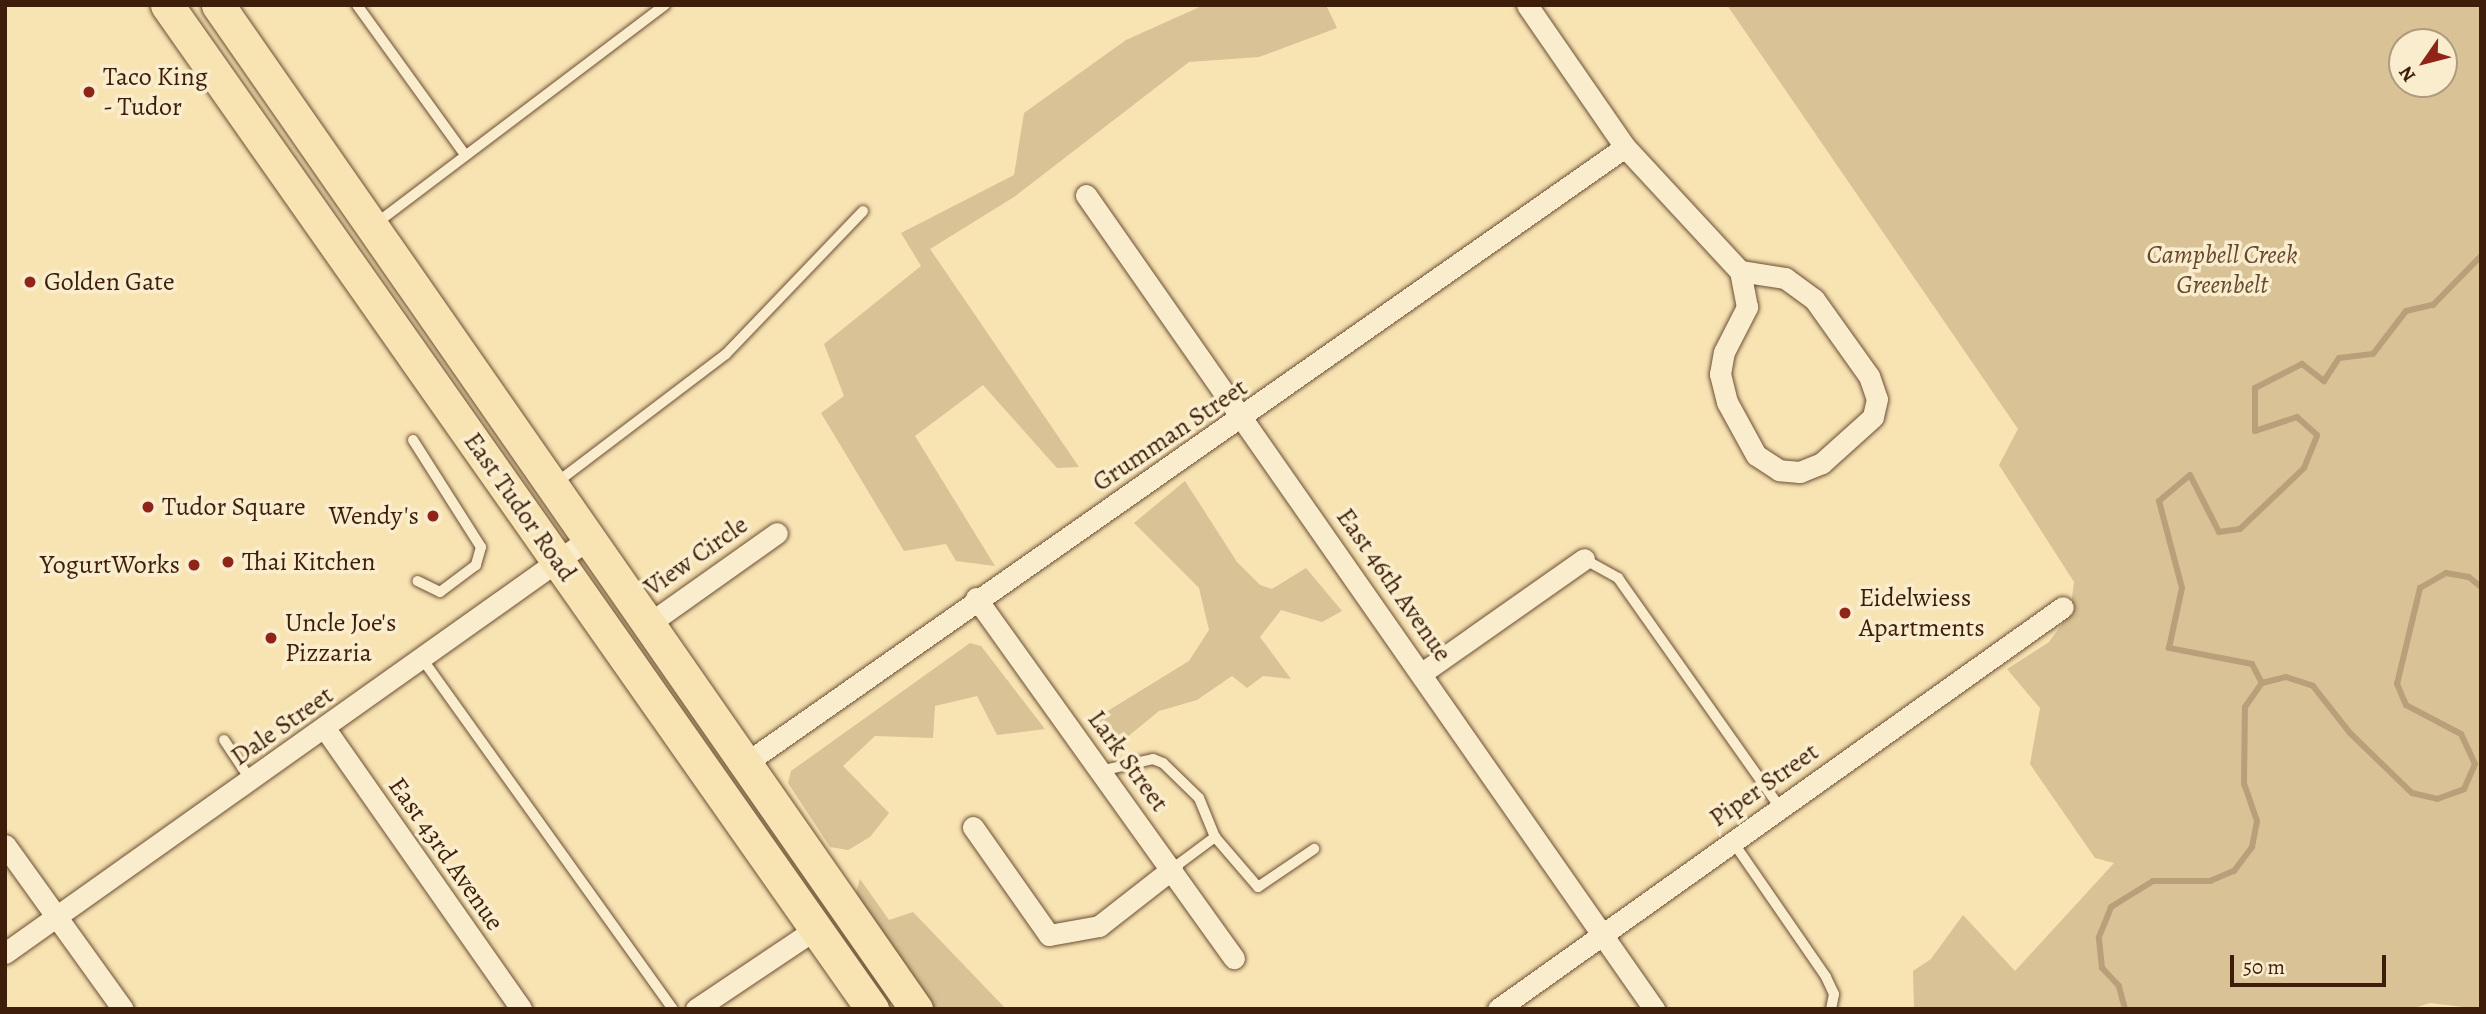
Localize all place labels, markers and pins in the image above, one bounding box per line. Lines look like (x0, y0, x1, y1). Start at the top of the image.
place label: Taco King - Tudor (103, 61, 208, 122)
marker: Taco King - Tudor (81, 84, 97, 100)
place label: Golden Gate (44, 266, 175, 298)
marker: Golden Gate (22, 274, 38, 290)
place label: Tudor Square (162, 491, 306, 523)
marker: Tudor Square (140, 499, 156, 515)
place label: Wendy's (329, 500, 419, 532)
marker: Wendy's (425, 508, 441, 524)
place label: Thai Kitchen (242, 546, 375, 578)
place label: YogurtWorks (40, 549, 180, 581)
marker: Thai Kitchen (220, 554, 236, 570)
marker: YogurtWorks (186, 557, 202, 573)
place label: Eidelwiess Apartments (1859, 582, 1985, 644)
marker: Eidelwiess Apartments (1837, 605, 1853, 621)
place label: Uncle Joe's Pizzaria (285, 607, 396, 668)
marker: Uncle Joe's Pizzaria (263, 630, 279, 646)

